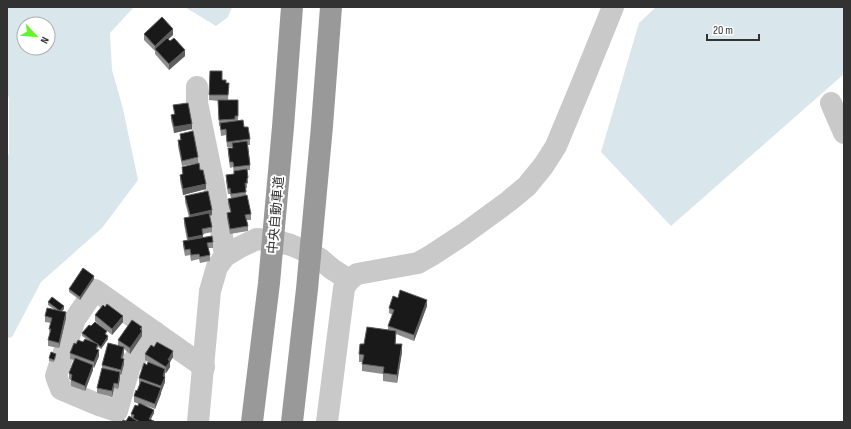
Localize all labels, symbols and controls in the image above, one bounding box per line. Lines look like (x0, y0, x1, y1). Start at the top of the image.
north arrow (16, 16, 56, 56)
scale bar (707, 16, 759, 42)
text: 20 m (713, 23, 733, 38)
text: N (37, 35, 52, 46)
street label: 中央自動車道 (265, 176, 287, 255)

